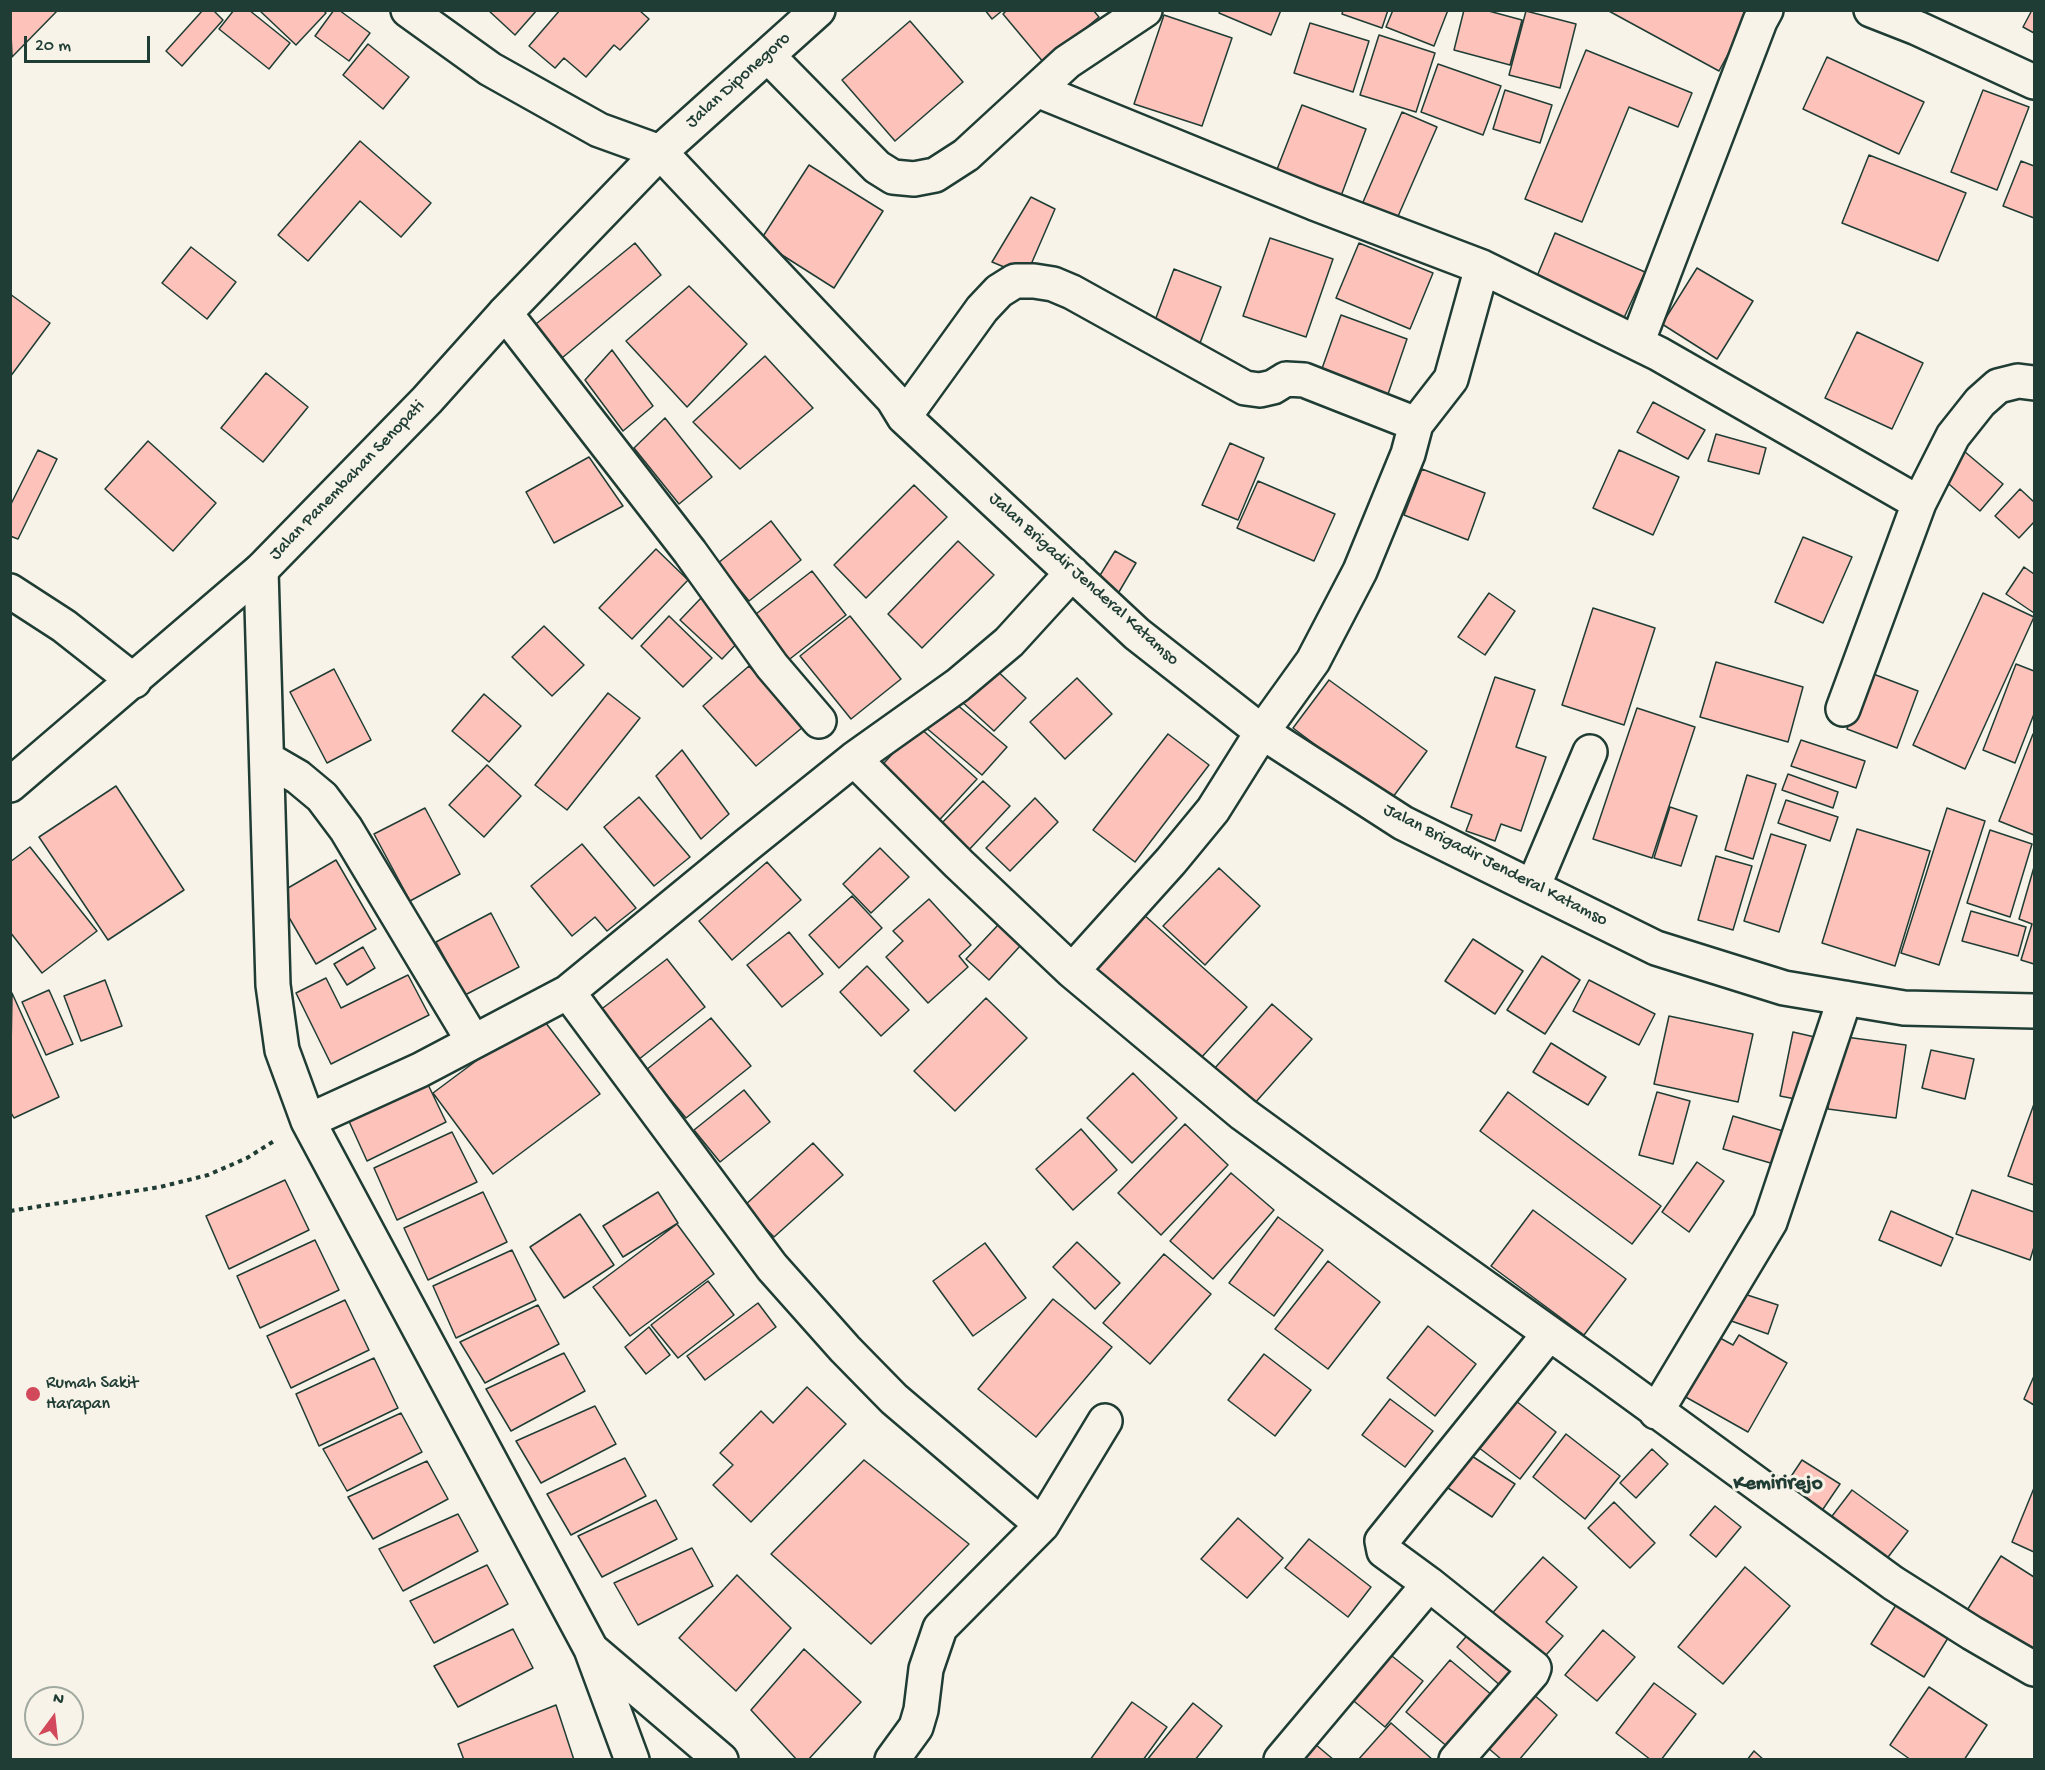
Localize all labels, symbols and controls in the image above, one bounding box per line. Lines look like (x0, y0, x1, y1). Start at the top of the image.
scale bar (27, 24, 153, 62)
street label: Jalan Diponegoro (682, 28, 796, 134)
text: 20 m (35, 36, 71, 57)
street label: Jalan Panembahan Senopati (266, 396, 430, 566)
street label: Jalan Brigadir Jenderal Katamso (983, 489, 1183, 671)
street label: Jalan Brigadir Jenderal Katamso (1379, 800, 1611, 932)
place label: Rumah Sakit Harapan (46, 1373, 138, 1416)
marker: Rumah Sakit Harapan (24, 1385, 42, 1403)
district label: Kemirirejo (1733, 1472, 1823, 1498)
north arrow (24, 1686, 84, 1746)
text: N (51, 1690, 66, 1711)

